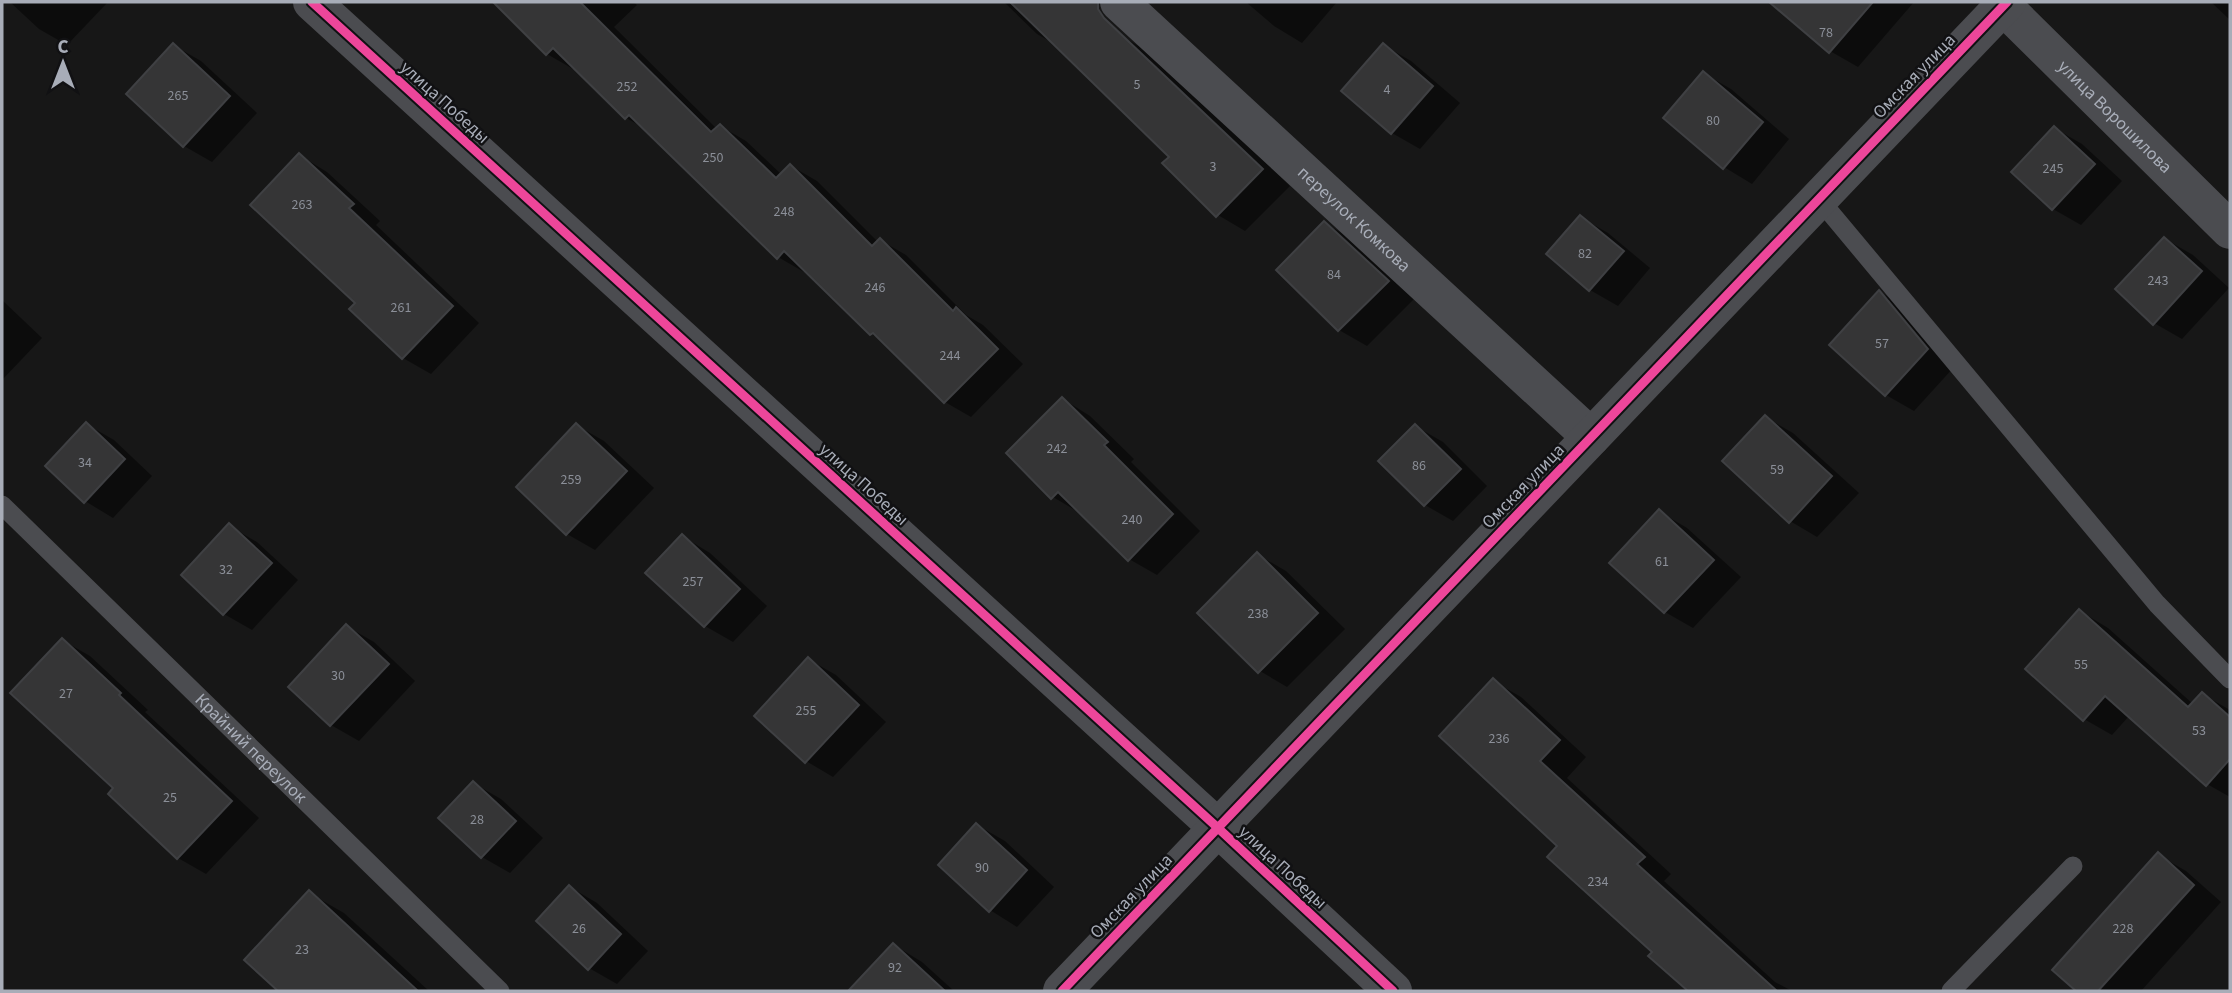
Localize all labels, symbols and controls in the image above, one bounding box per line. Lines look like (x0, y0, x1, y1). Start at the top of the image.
house number: 78 (1819, 23, 1833, 43)
north arrow (28, 28, 98, 98)
street label: Омская улица (1867, 28, 1961, 124)
text: С (57, 34, 69, 61)
street label: улица Победы (394, 55, 495, 149)
street label: улица Ворошилова (2052, 55, 2178, 179)
house number: 5 (1134, 75, 1141, 95)
house number: 252 (617, 77, 637, 97)
house number: 4 (1384, 80, 1391, 100)
house number: 265 (168, 86, 188, 106)
house number: 80 (1706, 111, 1720, 131)
house number: 250 (703, 148, 723, 168)
house number: 3 (1210, 157, 1217, 177)
house number: 245 (2043, 159, 2063, 179)
street label: переулок Комкова (1292, 161, 1416, 278)
house number: 263 (292, 195, 312, 215)
house number: 248 (774, 202, 794, 222)
house number: 82 (1578, 244, 1592, 264)
house number: 84 (1327, 265, 1341, 285)
house number: 243 (2148, 271, 2168, 291)
house number: 246 (865, 278, 885, 298)
house number: 261 (391, 298, 411, 318)
house number: 57 (1875, 334, 1889, 354)
house number: 244 (940, 346, 960, 366)
street label: улица Победы (813, 437, 914, 531)
street label: Омская улица (1476, 438, 1570, 534)
house number: 242 (1047, 439, 1067, 459)
house number: 34 (78, 453, 92, 473)
house number: 86 (1412, 456, 1426, 476)
house number: 59 (1770, 460, 1784, 480)
house number: 259 (561, 470, 581, 490)
house number: 240 (1122, 510, 1142, 530)
house number: 61 (1655, 552, 1669, 572)
house number: 32 (219, 560, 233, 580)
house number: 257 (683, 572, 703, 592)
house number: 238 (1248, 604, 1268, 624)
house number: 55 (2074, 655, 2088, 675)
house number: 30 (331, 666, 345, 686)
house number: 27 (59, 684, 73, 704)
street label: Крайний переулок (189, 688, 312, 809)
house number: 255 (796, 701, 816, 721)
house number: 53 (2192, 721, 2206, 741)
house number: 236 (1489, 729, 1509, 749)
house number: 25 (163, 788, 177, 808)
house number: 28 (470, 810, 484, 830)
street label: улица Победы (1233, 820, 1332, 915)
street label: Омская улица (1084, 848, 1178, 944)
house number: 90 (975, 858, 989, 878)
house number: 234 (1588, 872, 1608, 892)
house number: 26 (572, 919, 586, 939)
house number: 228 (2113, 919, 2133, 939)
house number: 23 (295, 940, 309, 960)
house number: 92 (888, 958, 902, 978)

